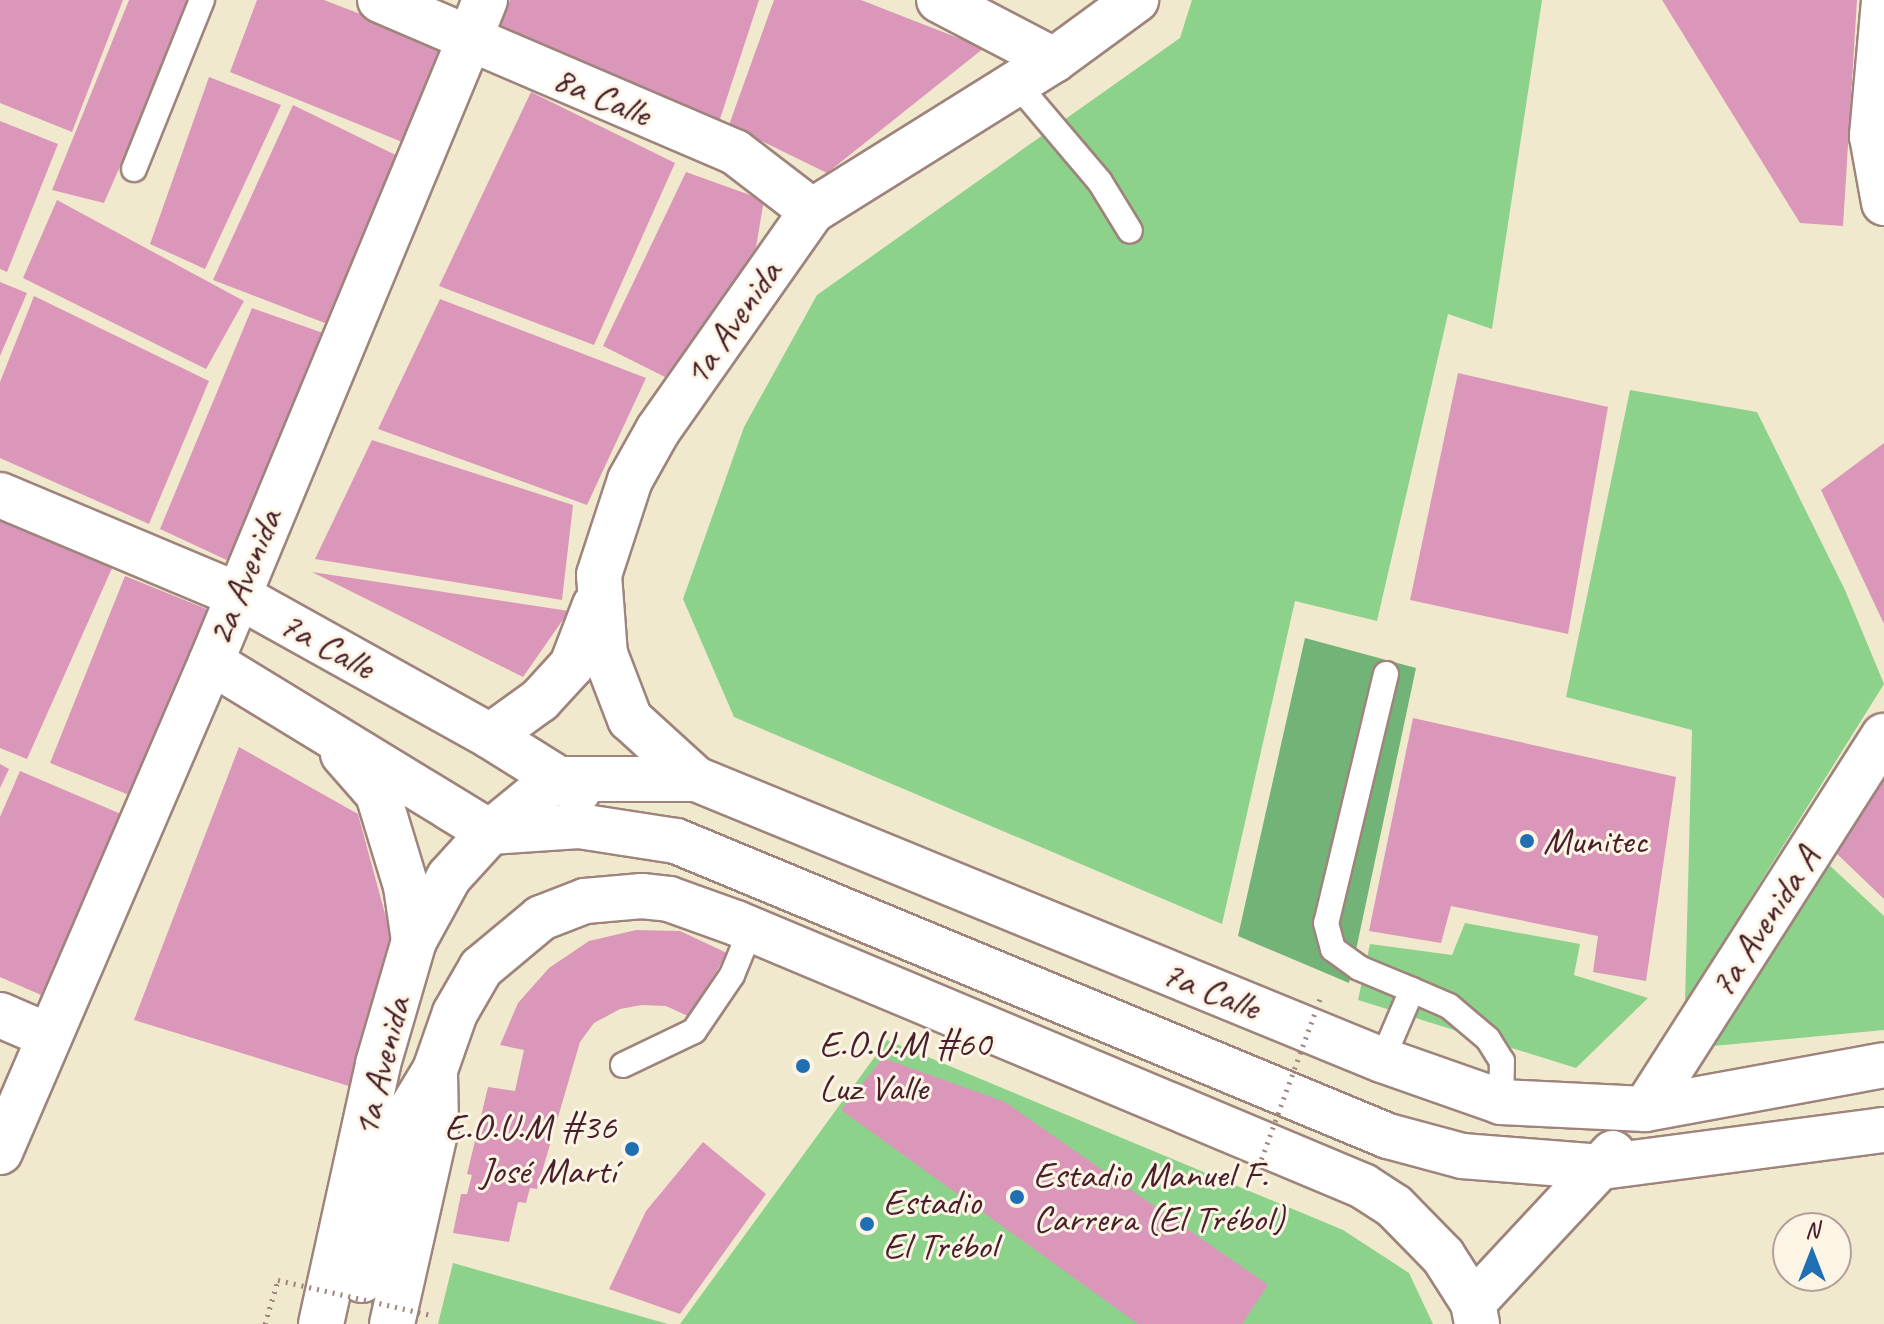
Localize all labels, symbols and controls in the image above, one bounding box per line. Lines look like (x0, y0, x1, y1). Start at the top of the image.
street label: 8a Calle (546, 55, 658, 137)
street label: 1a Avenida (673, 252, 791, 394)
street label: 2a Avenida (196, 503, 292, 651)
street label: 7a Calle (271, 600, 383, 690)
place label: Munitec (1543, 818, 1647, 864)
marker: Munitec (1518, 832, 1536, 850)
street label: 7a Avenida A (1699, 838, 1829, 1006)
street label: 7a Calle (1155, 950, 1267, 1030)
street label: 1a Avenida (342, 993, 420, 1141)
place label: E.O.U.M #60 Luz Valle (819, 1021, 991, 1110)
marker: E.O.U.M #60 Luz Valle (794, 1057, 812, 1075)
place label: E.O.U.M #36 José Martí (444, 1104, 616, 1194)
marker: E.O.U.M #36 José Martí (623, 1140, 641, 1158)
place label: Estadio Manuel F. Carrera (El Trébol) (1033, 1152, 1283, 1242)
place label: Estadio El Trébol (883, 1179, 995, 1268)
marker: Estadio Manuel F. Carrera (El Trébol) (1008, 1188, 1026, 1206)
north arrow (1772, 1212, 1852, 1292)
marker: Estadio El Trébol (858, 1215, 876, 1233)
text: N (1805, 1216, 1819, 1244)

